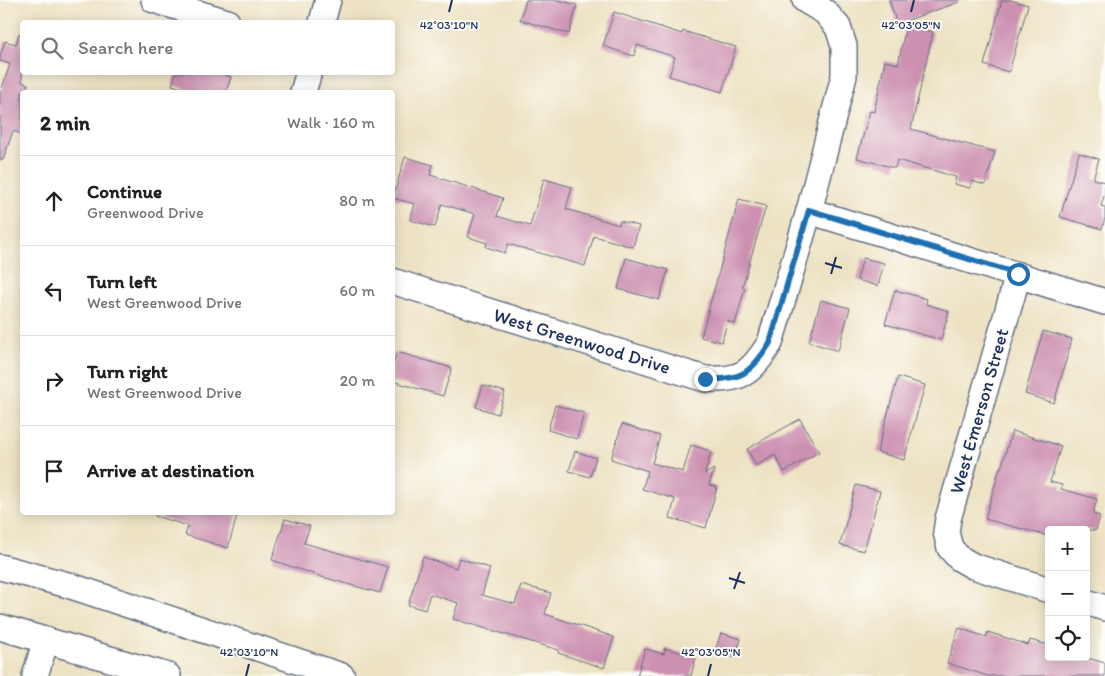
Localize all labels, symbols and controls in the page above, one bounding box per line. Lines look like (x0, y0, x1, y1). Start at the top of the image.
text: 42°03'10"N (420, 18, 478, 32)
text: 42°03'05"N (881, 18, 941, 32)
search box (20, 20, 395, 75)
icon: search (38, 34, 66, 62)
text: Search here (78, 36, 173, 59)
text: 2 min (40, 110, 90, 135)
text: Walk · 160 m (287, 113, 375, 132)
text: Continue (87, 180, 162, 203)
icon: ahead (40, 187, 68, 215)
text: 80 m (339, 191, 375, 210)
text: Greenwood Drive (87, 203, 204, 222)
route start (1007, 263, 1030, 286)
text: Turn left (87, 270, 157, 293)
icon: left (40, 277, 68, 305)
text: 60 m (340, 281, 375, 300)
text: West Greenwood Drive (87, 293, 242, 312)
street label: West Greenwood Drive (491, 303, 673, 379)
street label: West Emerson Street (944, 326, 1014, 496)
text: Turn right (87, 360, 168, 383)
icon: right (40, 367, 68, 395)
route end (694, 368, 717, 391)
text: 20 m (340, 371, 375, 390)
text: West Greenwood Drive (87, 383, 242, 402)
icon: arrive (40, 457, 68, 485)
text: Arrive at destination (87, 459, 254, 482)
map controls (1045, 526, 1090, 661)
button: + (1045, 526, 1090, 571)
button: − (1045, 571, 1090, 616)
button: locate (1045, 616, 1090, 661)
text: 42°03'10"N (220, 645, 278, 659)
text: 42°03'05"N (681, 645, 741, 659)

